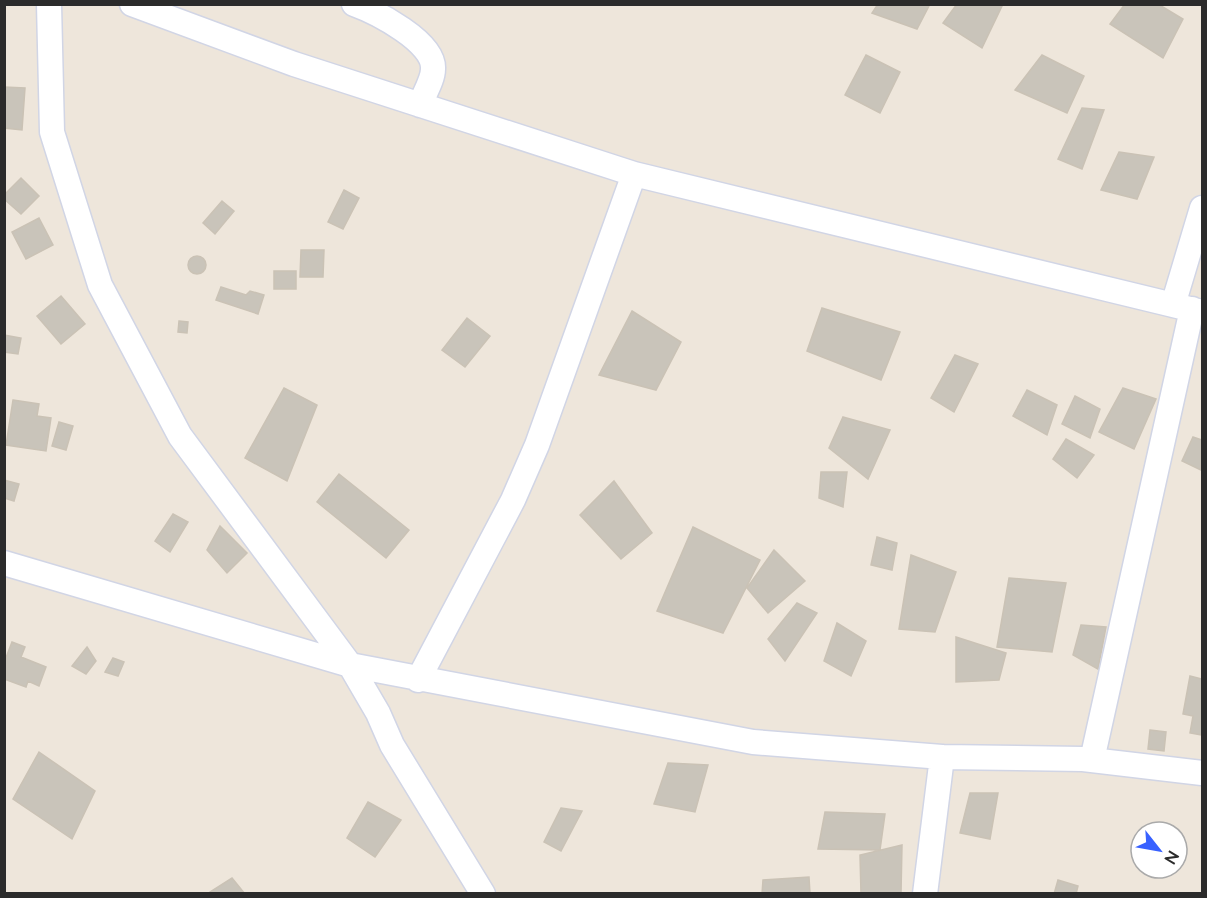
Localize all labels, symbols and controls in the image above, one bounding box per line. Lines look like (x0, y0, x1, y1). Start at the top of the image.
north arrow (1129, 820, 1189, 880)
text: N (1161, 848, 1184, 868)

